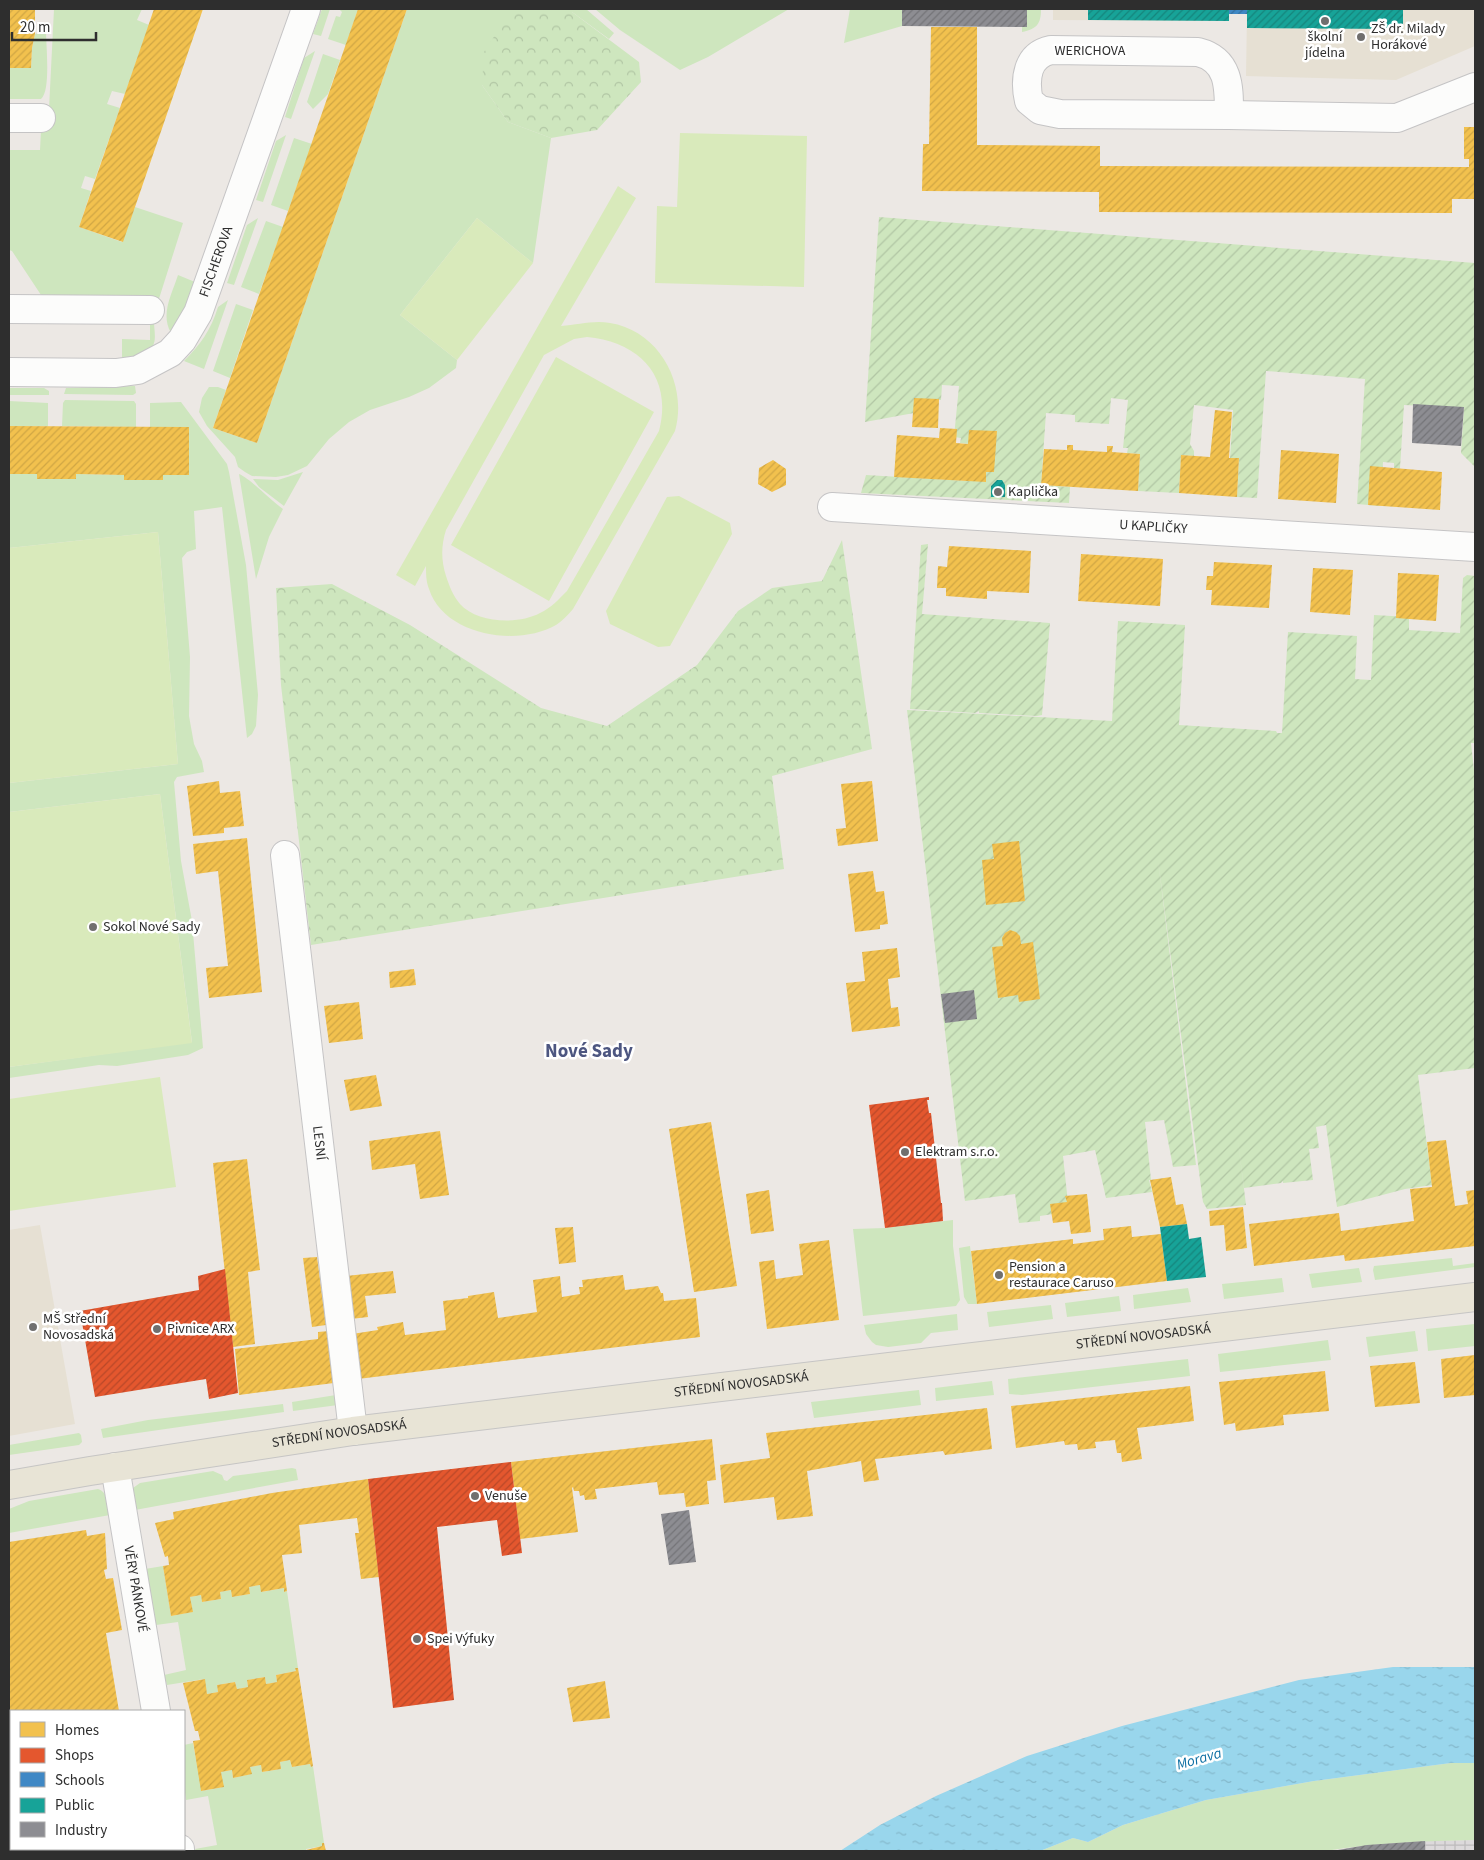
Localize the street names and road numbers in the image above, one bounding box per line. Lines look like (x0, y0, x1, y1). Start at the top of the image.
street label: WERICHOVA (1055, 41, 1126, 61)
street label: FISCHEROVA (194, 223, 238, 300)
street label: U KAPLIČKY (1119, 515, 1188, 539)
street label: LESNÍ (307, 1125, 331, 1163)
street label: STŘEDNÍ NOVOSADSKÁ (1075, 1319, 1212, 1355)
street label: STŘEDNÍ NOVOSADSKÁ (672, 1367, 810, 1403)
street label: STŘEDNÍ NOVOSADSKÁ (270, 1415, 408, 1453)
street label: VĚRY PÁNKOVÉ (118, 1544, 153, 1634)

